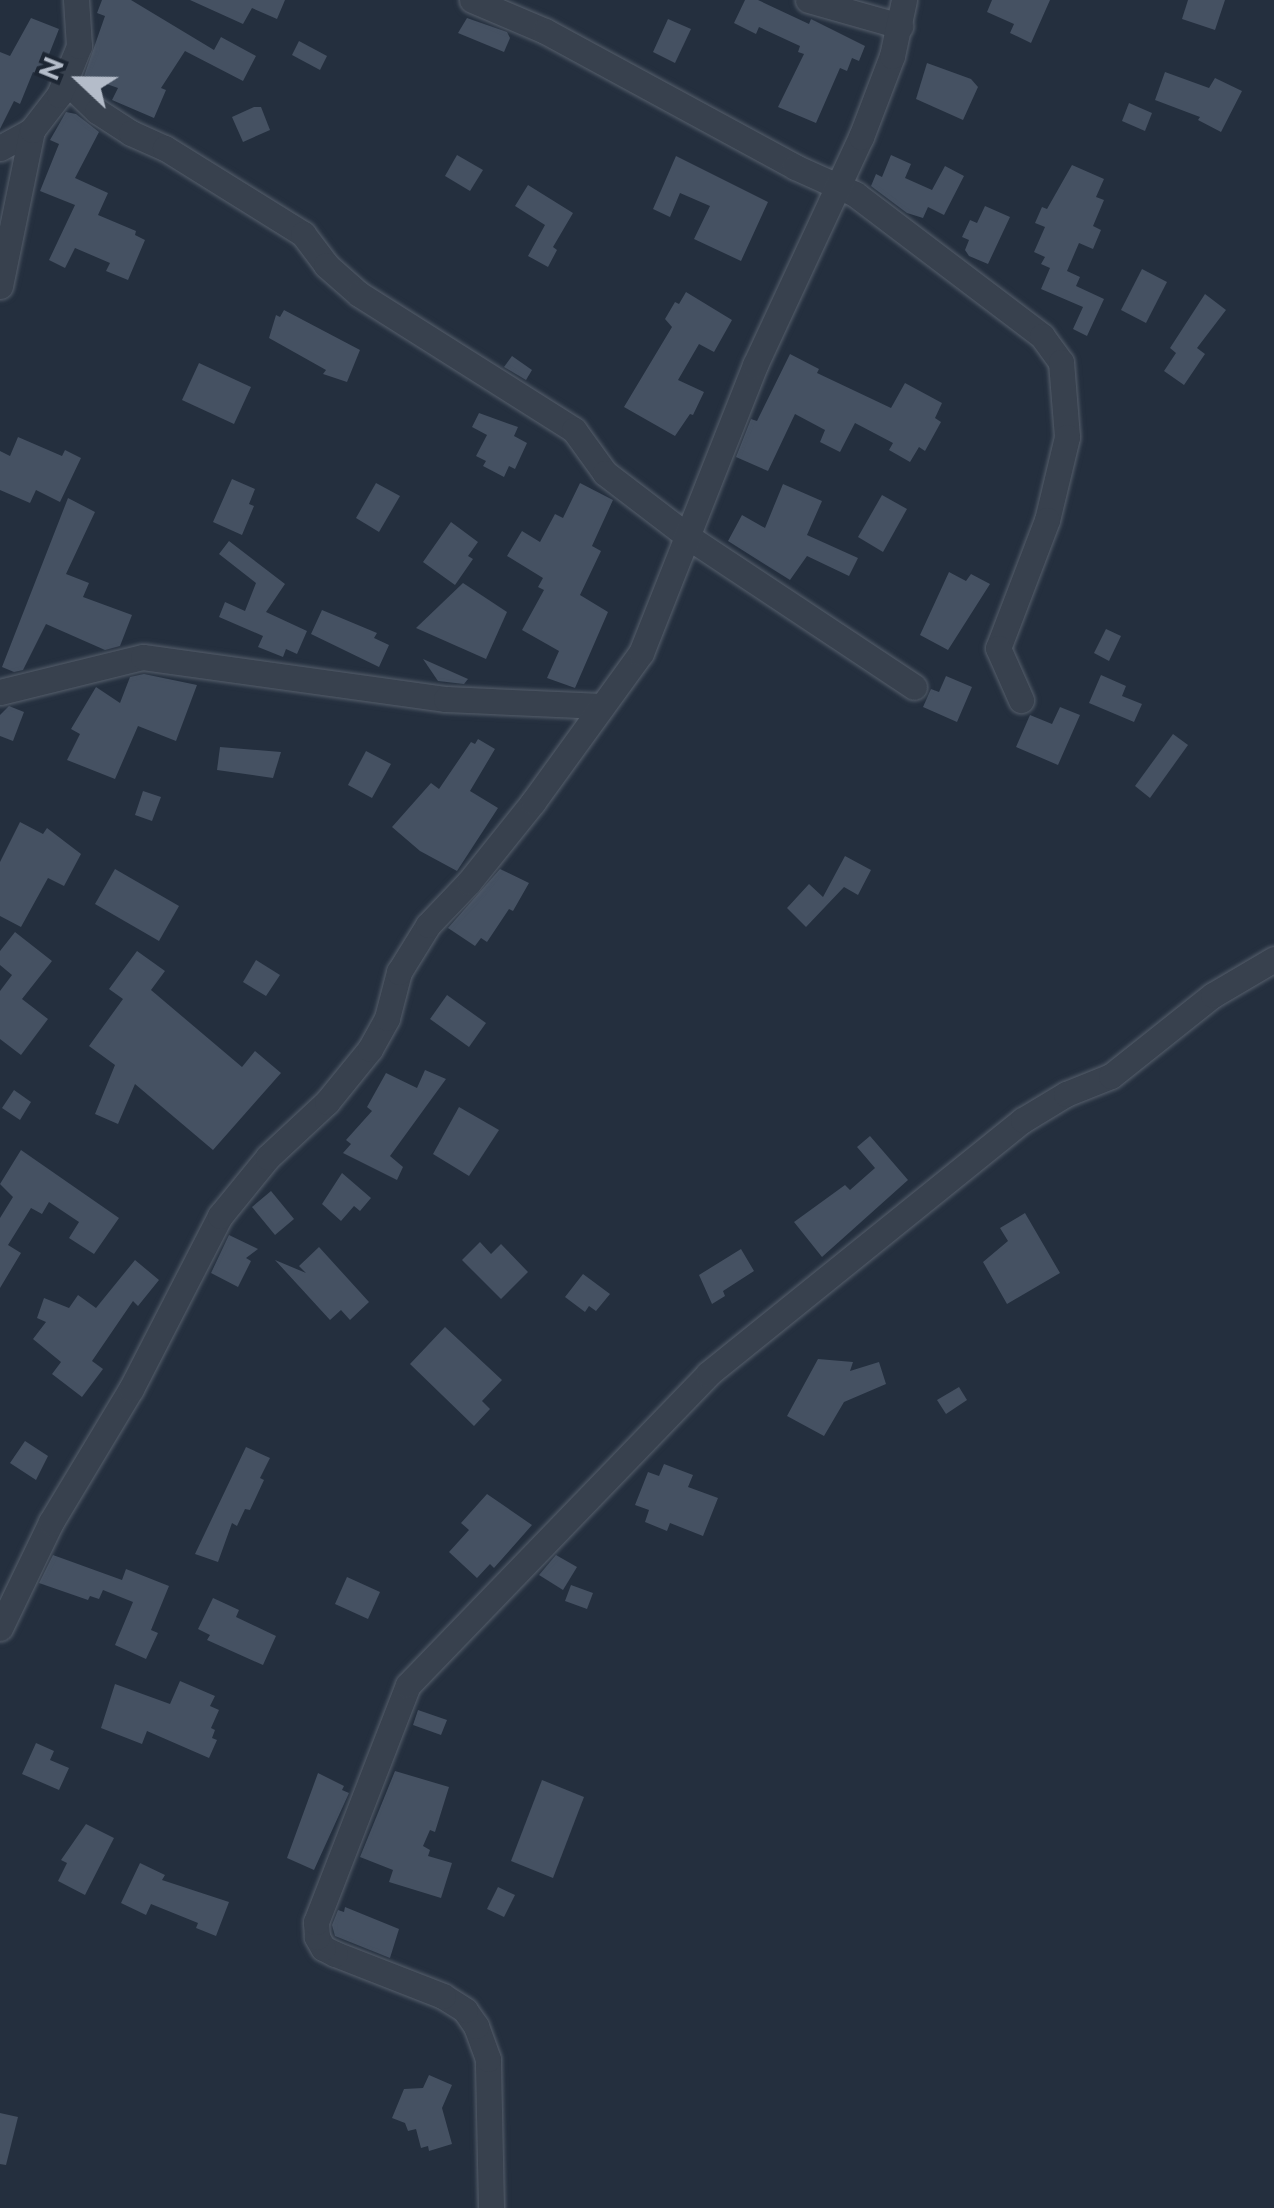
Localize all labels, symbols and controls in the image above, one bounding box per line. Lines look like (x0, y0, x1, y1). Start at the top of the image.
north arrow (30, 30, 130, 130)
text: N (32, 52, 71, 85)

